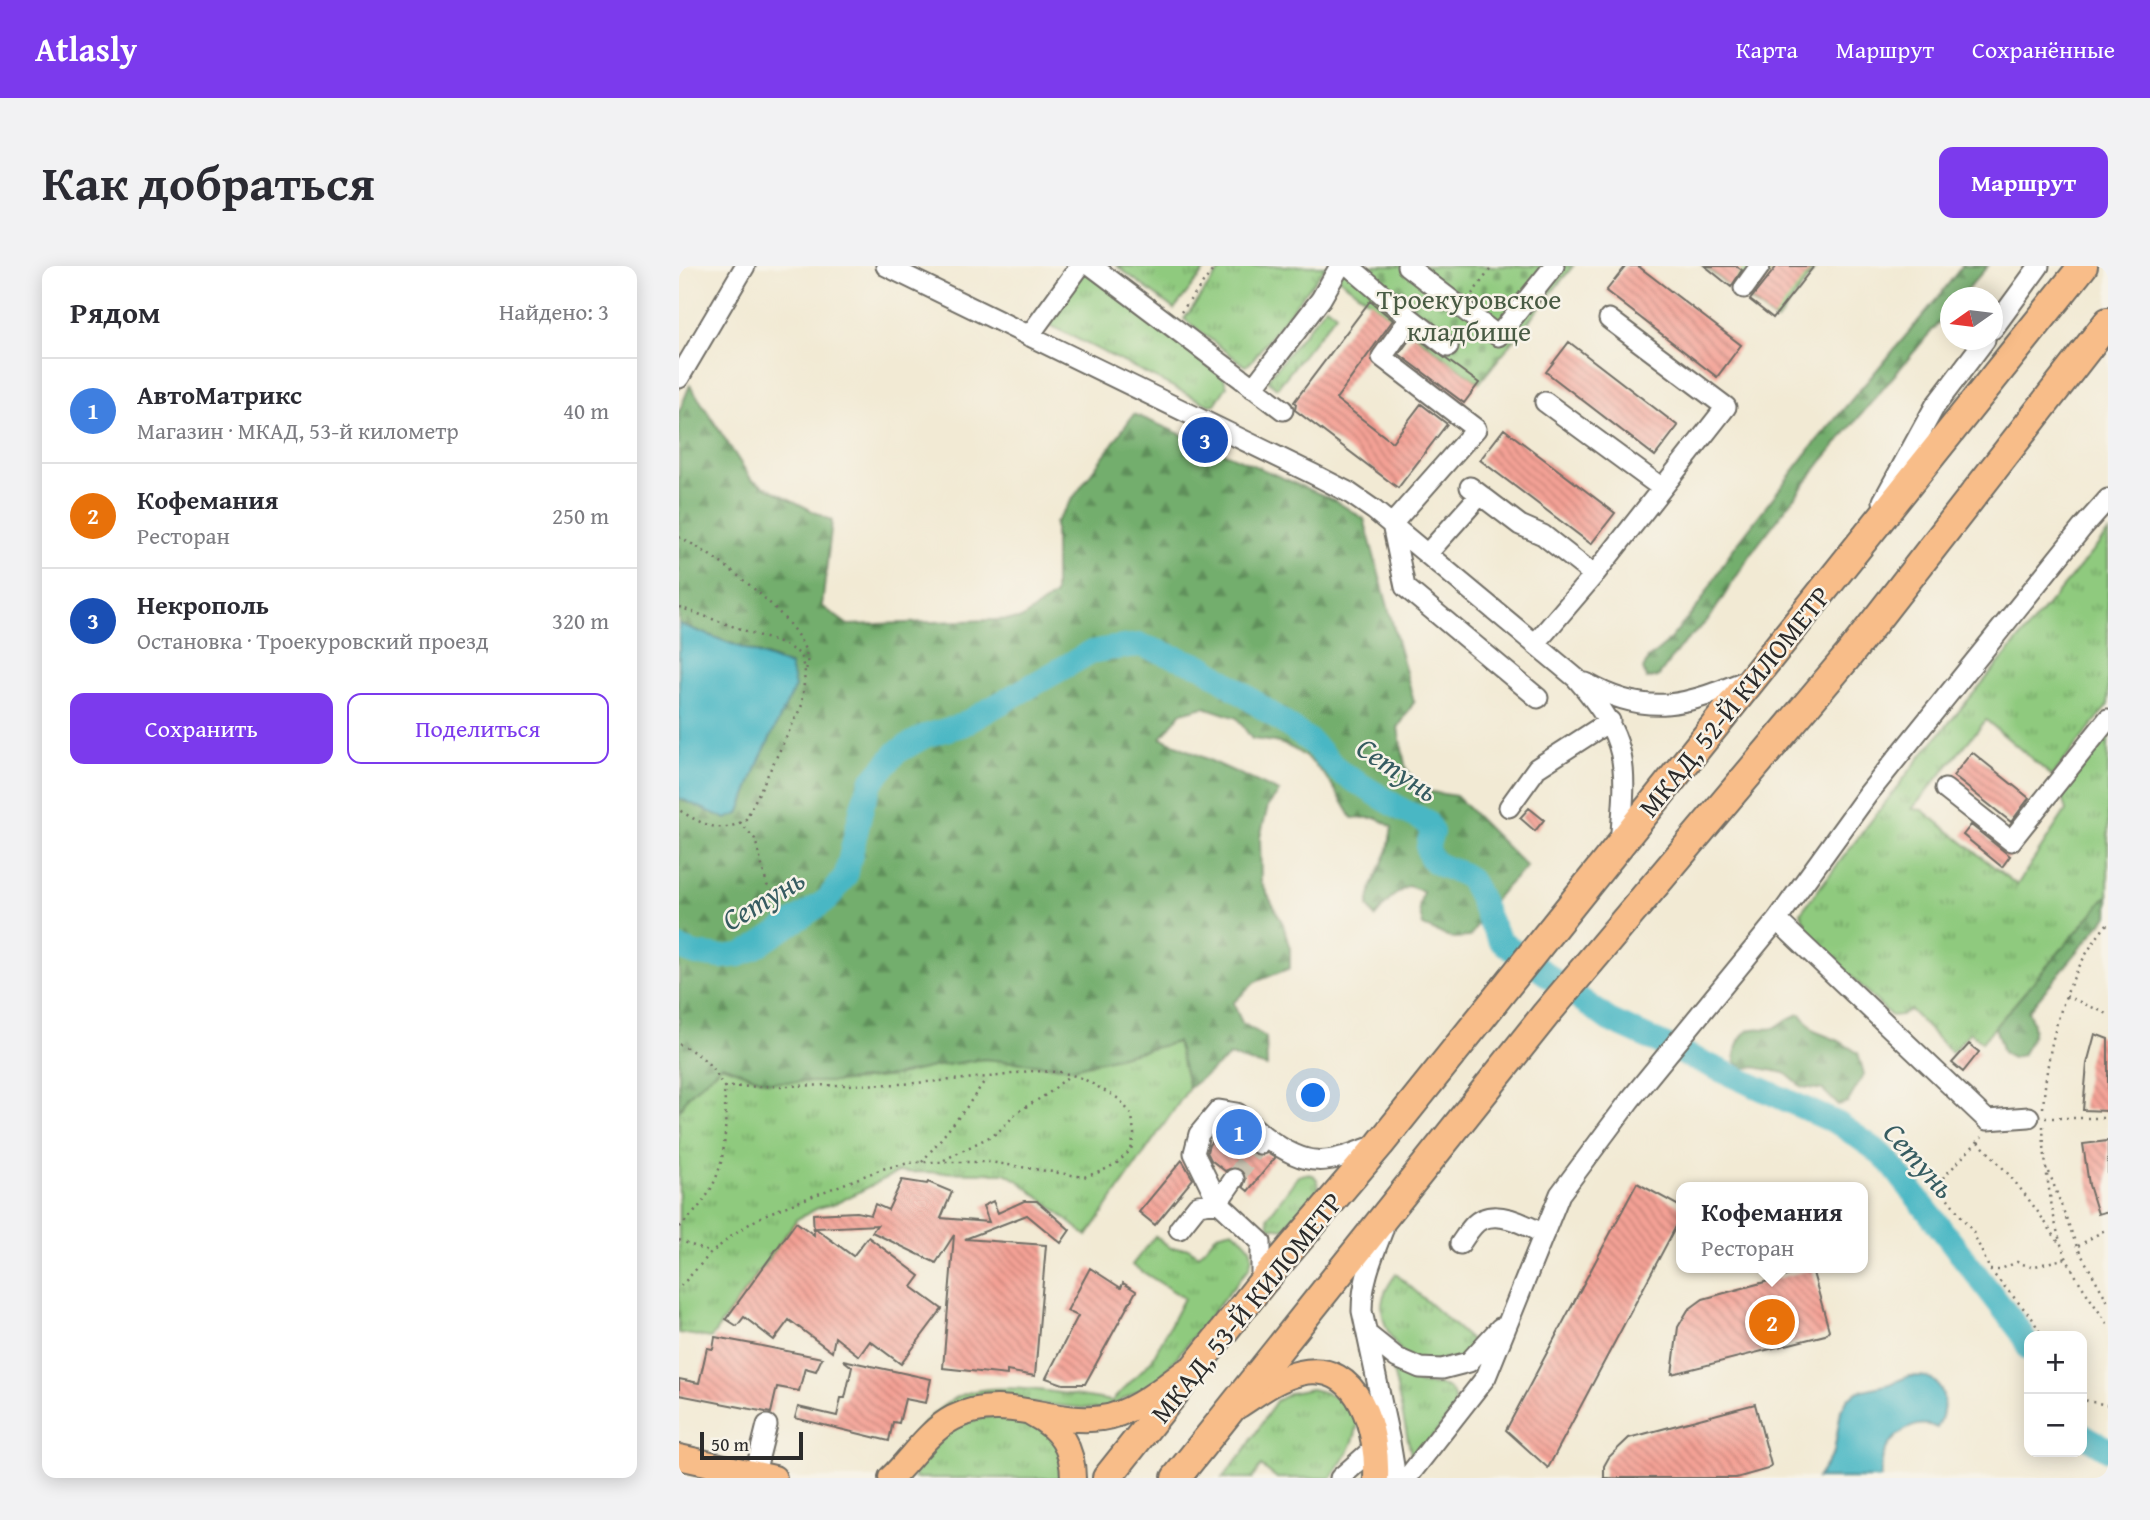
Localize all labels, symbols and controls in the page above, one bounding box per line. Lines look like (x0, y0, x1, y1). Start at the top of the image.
text: Atlasly (35, 25, 137, 73)
text: Карта (1736, 32, 1798, 67)
text: Маршрут (1836, 32, 1934, 67)
text: Сохранённые (1972, 32, 2115, 67)
text: Как добраться (42, 146, 375, 218)
button: Маршрут (1939, 147, 2108, 218)
park label: Троекуровское кладбище (1377, 278, 1561, 351)
north arrow (1940, 287, 2003, 350)
text: Рядом (70, 290, 161, 334)
text: Найдено: 3 (499, 295, 609, 328)
text: АвтоМатрикс (137, 375, 302, 414)
text: 1 (87, 394, 99, 427)
text: 40 m (563, 394, 609, 427)
text: Магазин · МКАД, 53-й километр (137, 414, 459, 447)
pin: 3 (1182, 414, 1228, 466)
text: Кофемания (137, 480, 278, 519)
text: 2 (87, 499, 99, 532)
text: 250 m (552, 499, 609, 532)
text: Ресторан (137, 519, 230, 552)
street label: МКАД, 52-Й КИЛОМЕТР (1628, 577, 1840, 825)
text: Некрополь (137, 585, 269, 624)
text: 3 (87, 604, 99, 637)
text: 320 m (552, 604, 609, 637)
text: Остановка · Троекуровский проезд (137, 624, 488, 657)
button: Сохранить (70, 693, 333, 764)
button: Поделиться (347, 693, 609, 764)
water label: Сетунь (1348, 725, 1448, 813)
water label: Сетунь (713, 857, 813, 941)
your location (1296, 1078, 1330, 1112)
pin: 1 (1216, 1106, 1262, 1158)
water label: Сетунь (1873, 1112, 1967, 1208)
popup (1676, 1182, 1868, 1273)
street label: МКАД, 53-Й КИЛОМЕТР (1140, 1183, 1352, 1431)
text: Кофемания (1701, 1192, 1843, 1231)
text: Ресторан (1701, 1231, 1794, 1264)
pin: 2 (1749, 1296, 1795, 1348)
map controls (2024, 1331, 2087, 1457)
button: + (2024, 1331, 2087, 1394)
button: − (2024, 1394, 2087, 1457)
scale bar (700, 1429, 803, 1461)
text: 50 m (711, 1430, 749, 1458)

